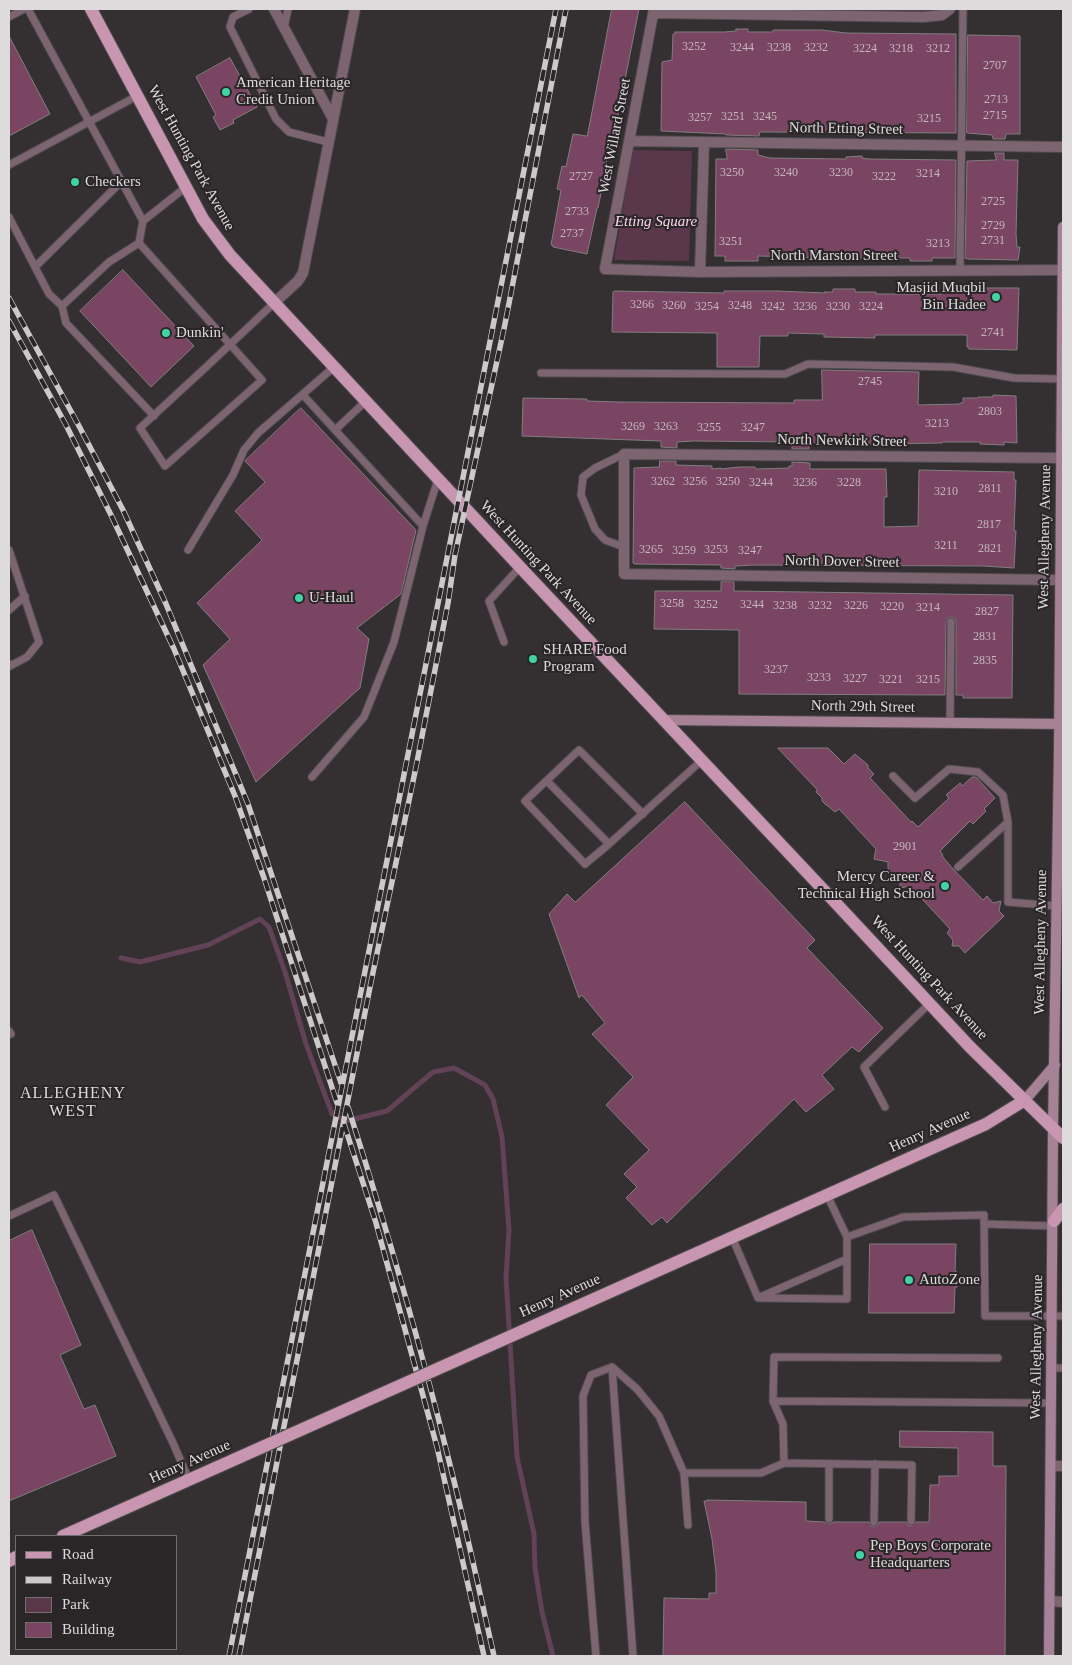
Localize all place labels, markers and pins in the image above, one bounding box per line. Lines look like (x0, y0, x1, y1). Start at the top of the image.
place label: American Heritage Credit Union (236, 74, 351, 109)
marker: American Heritage Credit Union (220, 86, 232, 98)
place label: Checkers (85, 173, 141, 191)
marker: Checkers (69, 176, 81, 188)
place label: Masjid Muqbil Bin Hadee (896, 279, 986, 314)
marker: Masjid Muqbil Bin Hadee (990, 291, 1002, 303)
place label: Dunkin' (176, 324, 224, 342)
marker: Dunkin' (160, 327, 172, 339)
place label: U-Haul (309, 589, 354, 607)
marker: U-Haul (293, 592, 305, 604)
place label: SHARE Food Program (543, 641, 627, 676)
marker: SHARE Food Program (527, 653, 539, 665)
place label: Mercy Career & Technical High School (798, 868, 935, 903)
marker: Mercy Career & Technical High School (939, 880, 951, 892)
place label: AutoZone (919, 1271, 980, 1289)
marker: AutoZone (903, 1274, 915, 1286)
place label: Pep Boys Corporate Headquarters (870, 1537, 991, 1572)
marker: Pep Boys Corporate Headquarters (854, 1549, 866, 1561)

